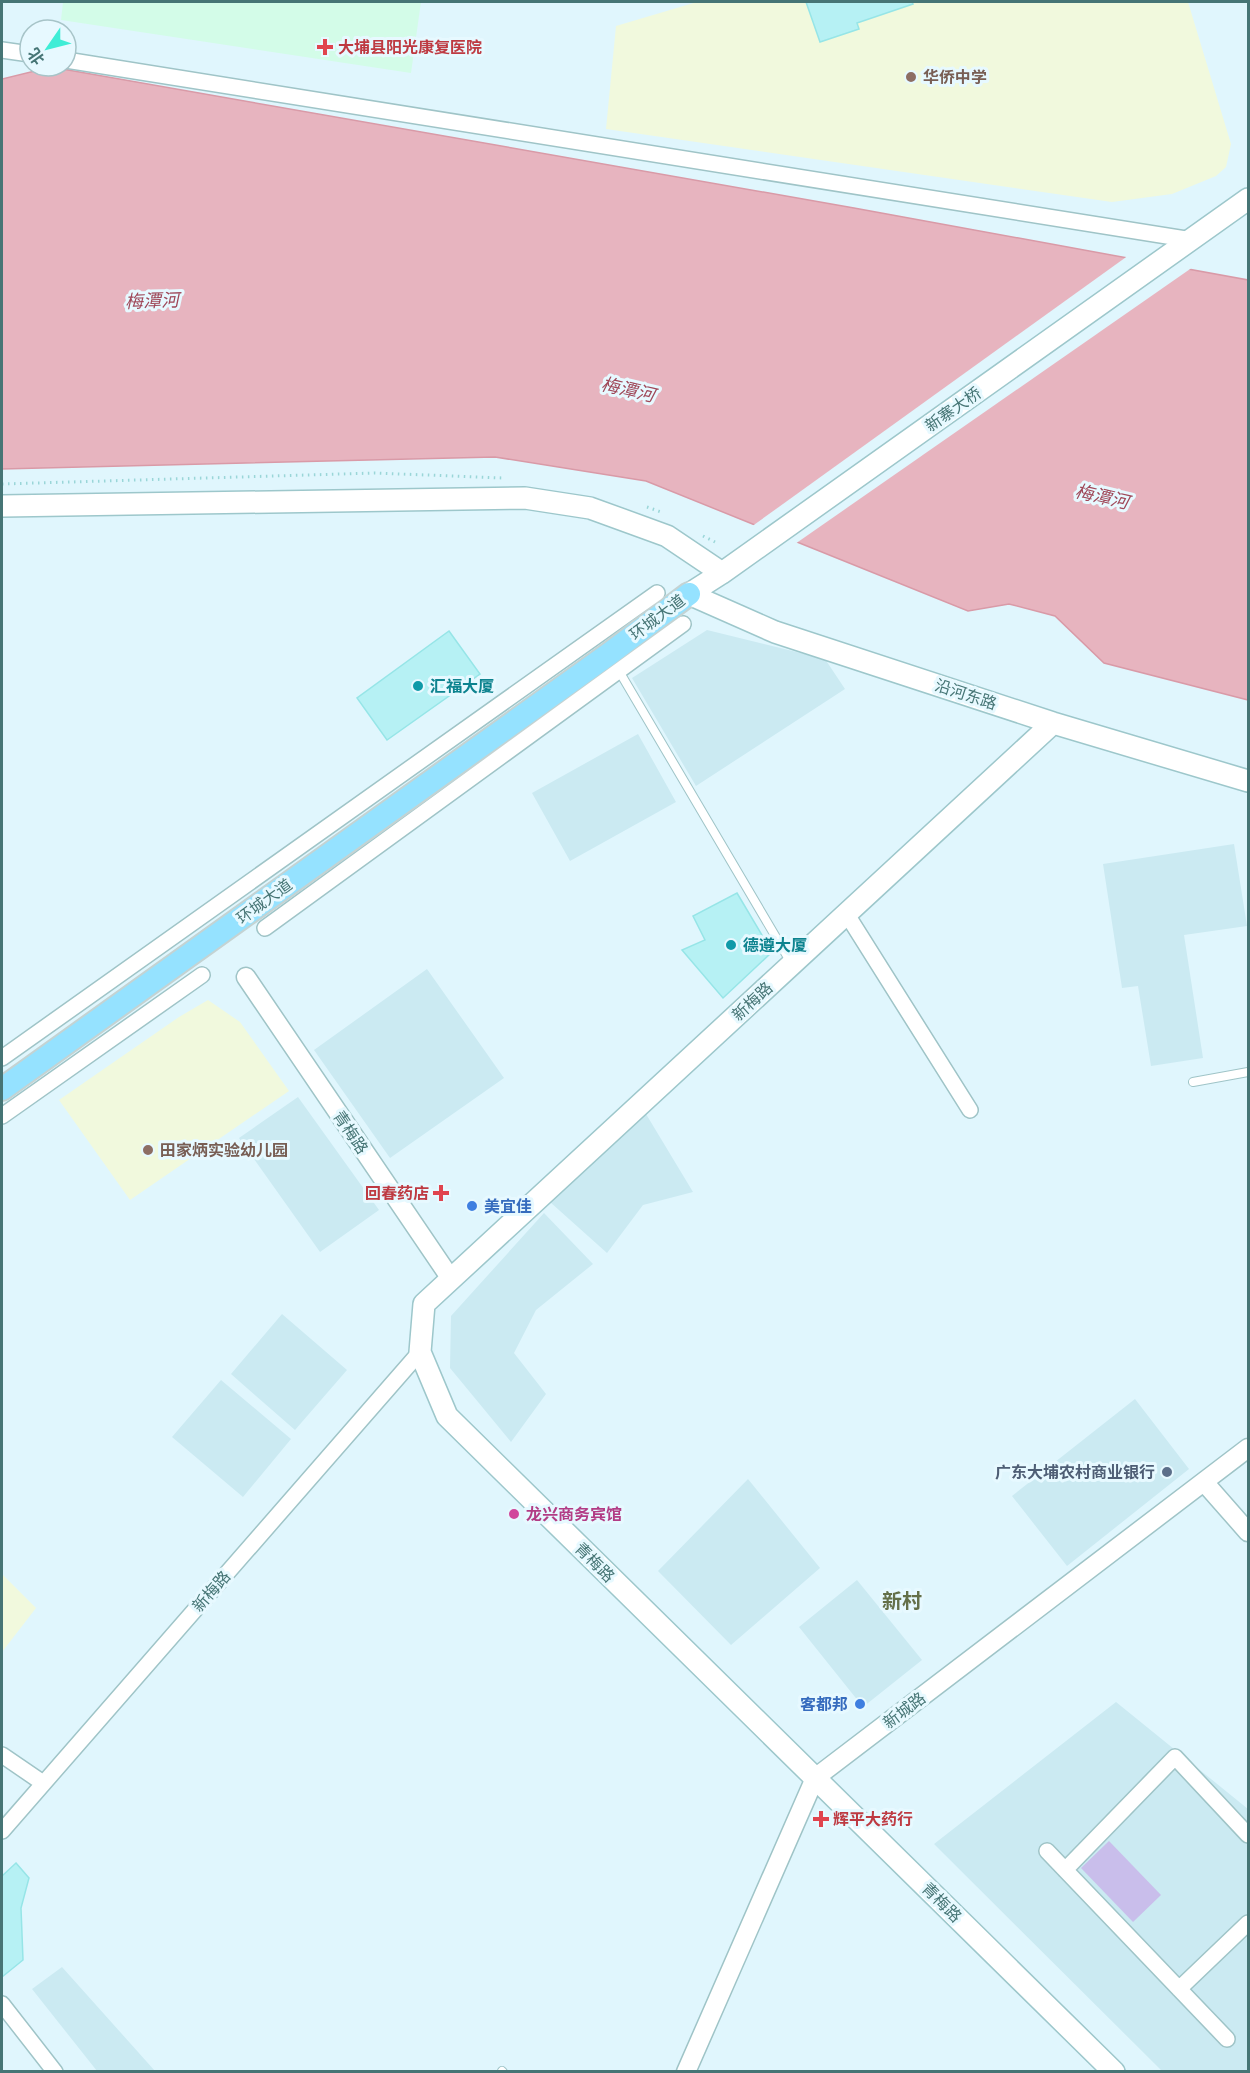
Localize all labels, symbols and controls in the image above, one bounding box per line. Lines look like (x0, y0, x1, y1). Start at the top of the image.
north arrow (18, 18, 78, 78)
place label: 大埔县阳光康复医院 (338, 36, 482, 58)
marker: 大埔县阳光康复医院 (316, 38, 334, 56)
text: 北 (22, 44, 49, 69)
place label: 华侨中学 (923, 66, 987, 88)
marker: 华侨中学 (904, 70, 918, 84)
water label: 梅潭河 (125, 287, 182, 313)
water label: 梅潭河 (599, 371, 660, 407)
street label: 新寨大桥 (920, 382, 986, 436)
water label: 梅潭河 (1073, 478, 1134, 514)
street label: 环城大道 (625, 589, 689, 645)
street label: 沿河东路 (932, 674, 1000, 714)
place label: 汇福大厦 (430, 675, 494, 697)
marker: 汇福大厦 (411, 679, 425, 693)
street label: 环城大道 (232, 873, 296, 929)
place label: 德遵大厦 (743, 934, 807, 956)
marker: 德遵大厦 (724, 938, 738, 952)
street label: 新梅路 (727, 977, 777, 1025)
street label: 青梅路 (328, 1106, 374, 1158)
place label: 田家炳实验幼儿园 (160, 1139, 288, 1161)
marker: 田家炳实验幼儿园 (141, 1143, 155, 1157)
place label: 回春药店 (365, 1182, 429, 1204)
marker: 回春药店 (434, 1186, 448, 1200)
place label: 美宜佳 (484, 1195, 532, 1217)
marker: 美宜佳 (465, 1199, 479, 1213)
place label: 广东大埔农村商业银行 (995, 1461, 1155, 1483)
marker: 广东大埔农村商业银行 (1160, 1465, 1174, 1479)
place label: 龙兴商务宾馆 (526, 1503, 622, 1525)
marker: 龙兴商务宾馆 (507, 1507, 521, 1521)
street label: 青梅路 (570, 1537, 620, 1587)
street label: 新梅路 (187, 1566, 235, 1616)
district label: 新村 (882, 1587, 922, 1614)
street label: 新城路 (878, 1687, 930, 1733)
place label: 客都邦 (800, 1693, 848, 1715)
marker: 客都邦 (853, 1697, 867, 1711)
place label: 辉平大药行 (833, 1808, 913, 1830)
marker: 辉平大药行 (814, 1812, 828, 1826)
street label: 青梅路 (917, 1877, 967, 1927)

